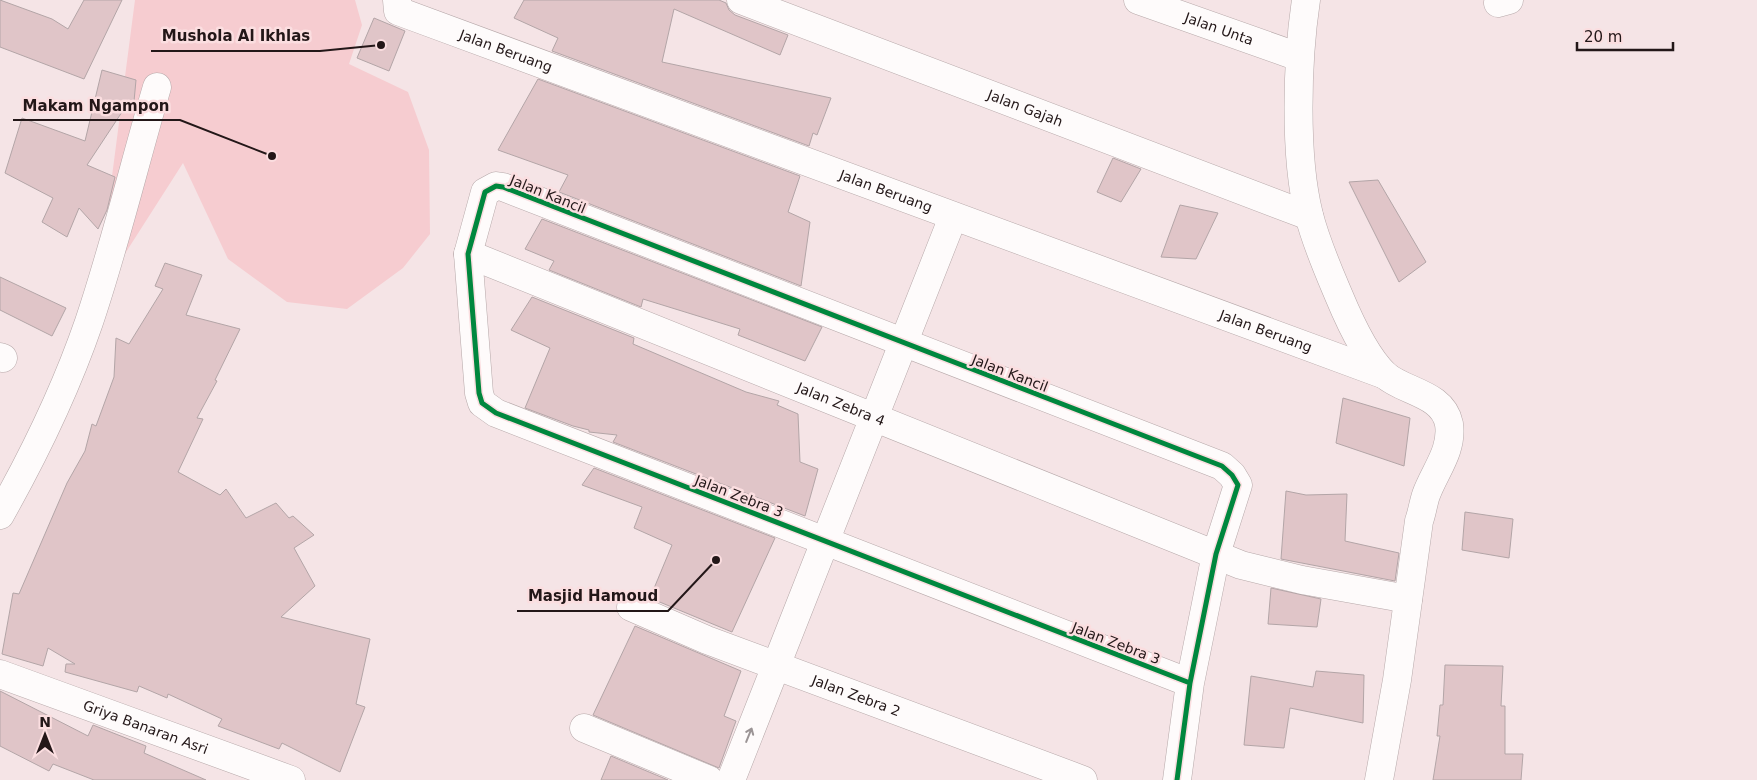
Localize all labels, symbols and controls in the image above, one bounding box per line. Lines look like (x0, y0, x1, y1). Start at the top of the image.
street label: Jalan Unta (1182, 9, 1256, 48)
scale bar (1577, 20, 1673, 52)
callout: Mushola Al Ikhlas (151, 21, 320, 51)
street label: Jalan Beruang (456, 26, 554, 75)
text: Mushola Al Ikhlas (162, 27, 310, 45)
text: 20 m (1584, 28, 1622, 46)
street label: Jalan Gajah (984, 86, 1065, 130)
callout: Makam Ngampon (13, 90, 180, 120)
text: Makam Ngampon (23, 97, 169, 115)
street label: Jalan Beruang (836, 166, 934, 215)
street label: Jalan Kancil (507, 171, 588, 216)
street label: Jalan Beruang (1216, 306, 1314, 355)
street label: Jalan Kancil (969, 351, 1050, 395)
street label: Jalan Zebra 4 (794, 379, 887, 429)
street label: Jalan Zebra 3 (692, 471, 785, 520)
callout: Masjid Hamoud (517, 581, 668, 611)
text: Masjid Hamoud (528, 587, 658, 605)
street label: Jalan Zebra 3 (1069, 618, 1162, 667)
street label: Jalan Zebra 2 (809, 671, 903, 719)
street label: Griya Banaran Asri (81, 697, 210, 757)
north arrow (20, 710, 70, 760)
text: N (39, 714, 51, 730)
one-way arrow (745, 728, 754, 743)

